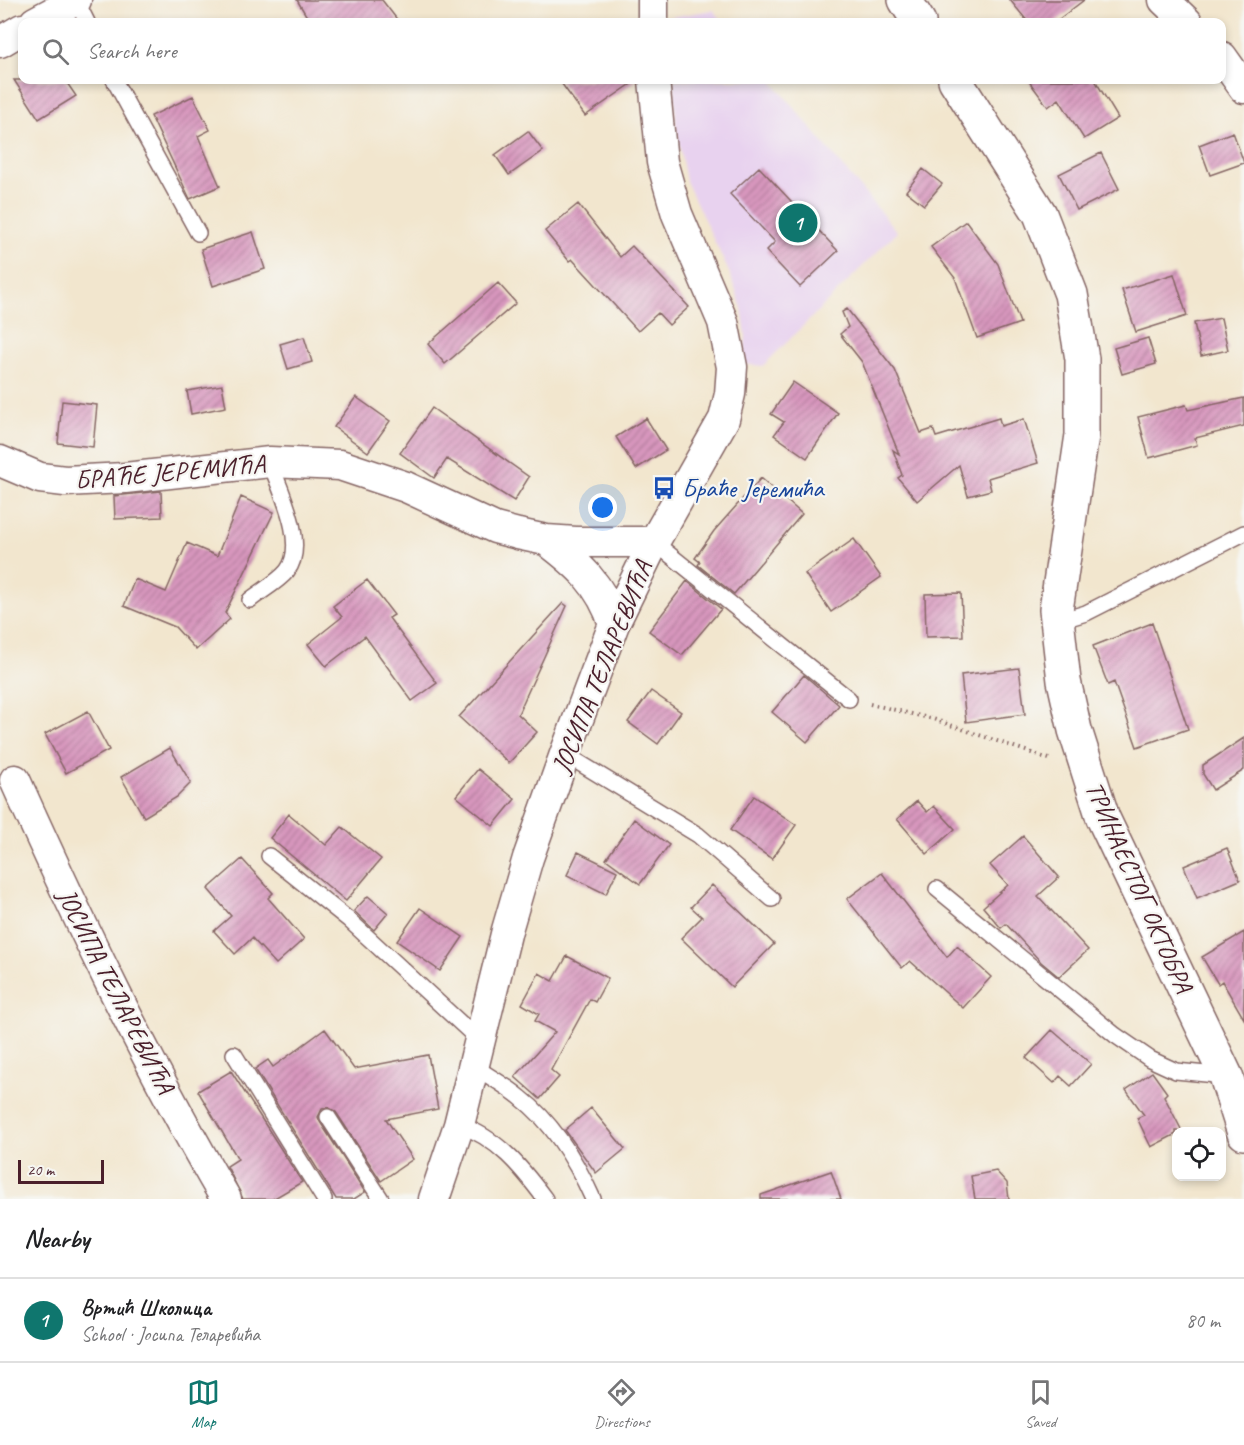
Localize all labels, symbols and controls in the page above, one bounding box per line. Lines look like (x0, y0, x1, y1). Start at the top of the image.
search box (18, 18, 1226, 84)
icon: search (39, 35, 72, 68)
text: Search here (87, 37, 177, 65)
pin: 1 (778, 200, 818, 246)
street label: БРАЋЕ ЈЕРЕМИЋА (74, 447, 268, 497)
place label: Браће Јеремића (682, 472, 825, 505)
bus stop icon: Браће Јеремића (651, 475, 677, 501)
your location (588, 493, 617, 522)
street label: ЈОСИПА ТЕЛАРЕВИЋА (544, 554, 660, 780)
street label: ТРИНАЕСТОГ ОКТОБРА (1078, 776, 1201, 1000)
street label: ЈОСИПА ТЕЛАРЕВИЋА (49, 881, 183, 1101)
map controls (1172, 1127, 1226, 1181)
button: locate (1172, 1127, 1226, 1181)
scale bar (18, 1157, 104, 1184)
text: 20 m (27, 1160, 54, 1180)
text: Nearby (24, 1222, 89, 1255)
text: Вртић Школица (81, 1294, 211, 1322)
text: 1 (39, 1308, 48, 1333)
text: 80 m (1186, 1308, 1220, 1333)
text: School · Јосипа Теларевића (81, 1322, 260, 1347)
tab: Map (187, 1376, 220, 1432)
tab: Directions (594, 1376, 650, 1432)
tab: Saved (1024, 1376, 1057, 1432)

